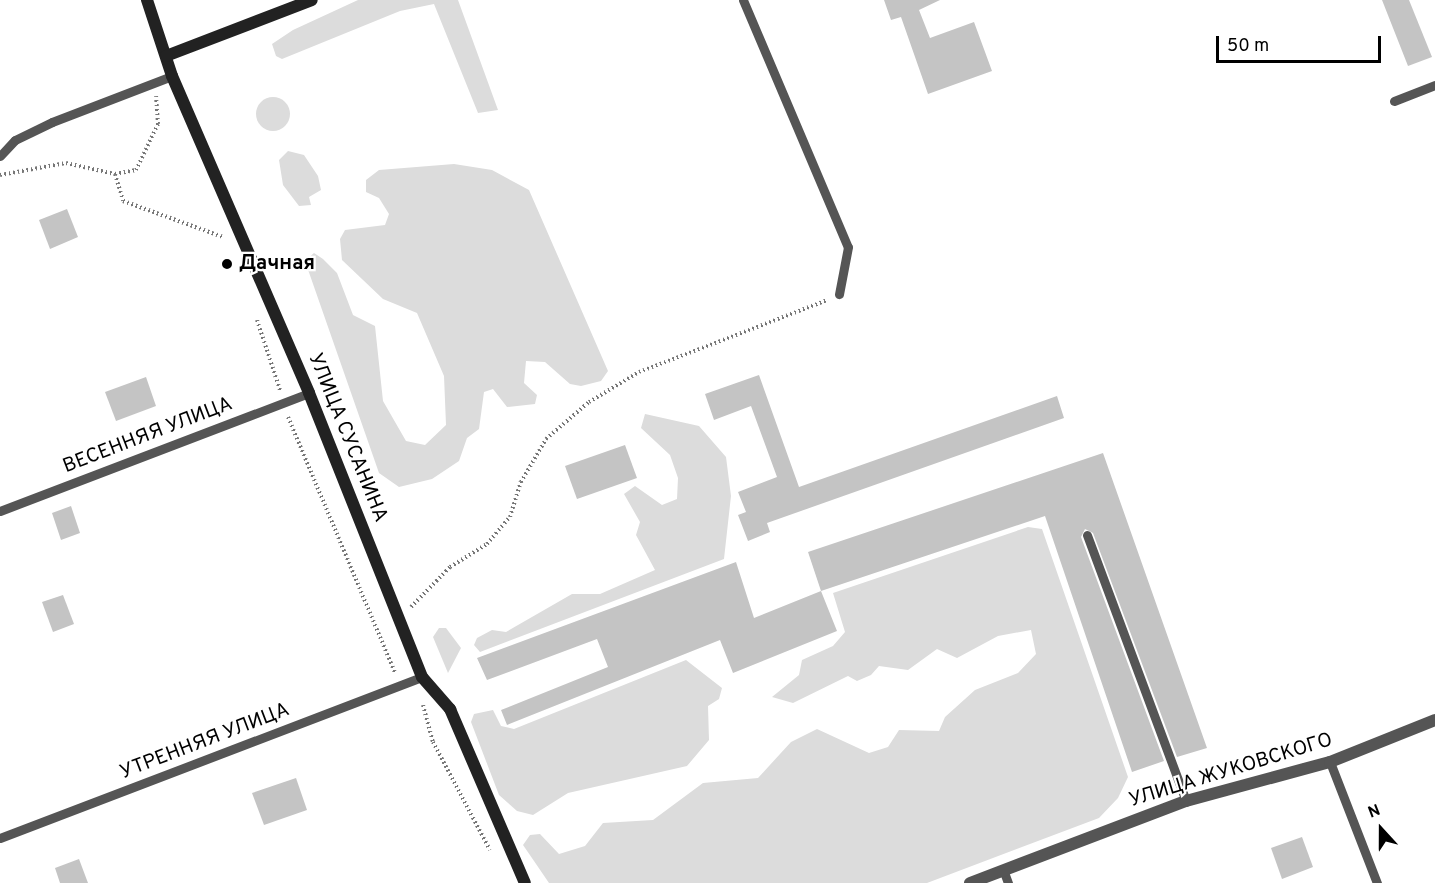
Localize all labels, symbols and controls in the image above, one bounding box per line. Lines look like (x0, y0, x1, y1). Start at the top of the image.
scale bar (1219, 24, 1384, 62)
text: 50 m (1227, 35, 1269, 58)
place label: Дачная (239, 252, 315, 276)
marker: Дачная (220, 257, 234, 271)
street label: УЛИЦА СУСАНИНА (302, 350, 392, 526)
street label: ВЕСЕННЯЯ УЛИЦА (60, 393, 236, 479)
street label: УТРЕННЯЯ УЛИЦА (117, 699, 293, 785)
street label: УЛИЦА ЖУКОВСКОГО (1126, 729, 1336, 813)
north arrow (1351, 799, 1411, 859)
text: N (1366, 801, 1384, 824)

